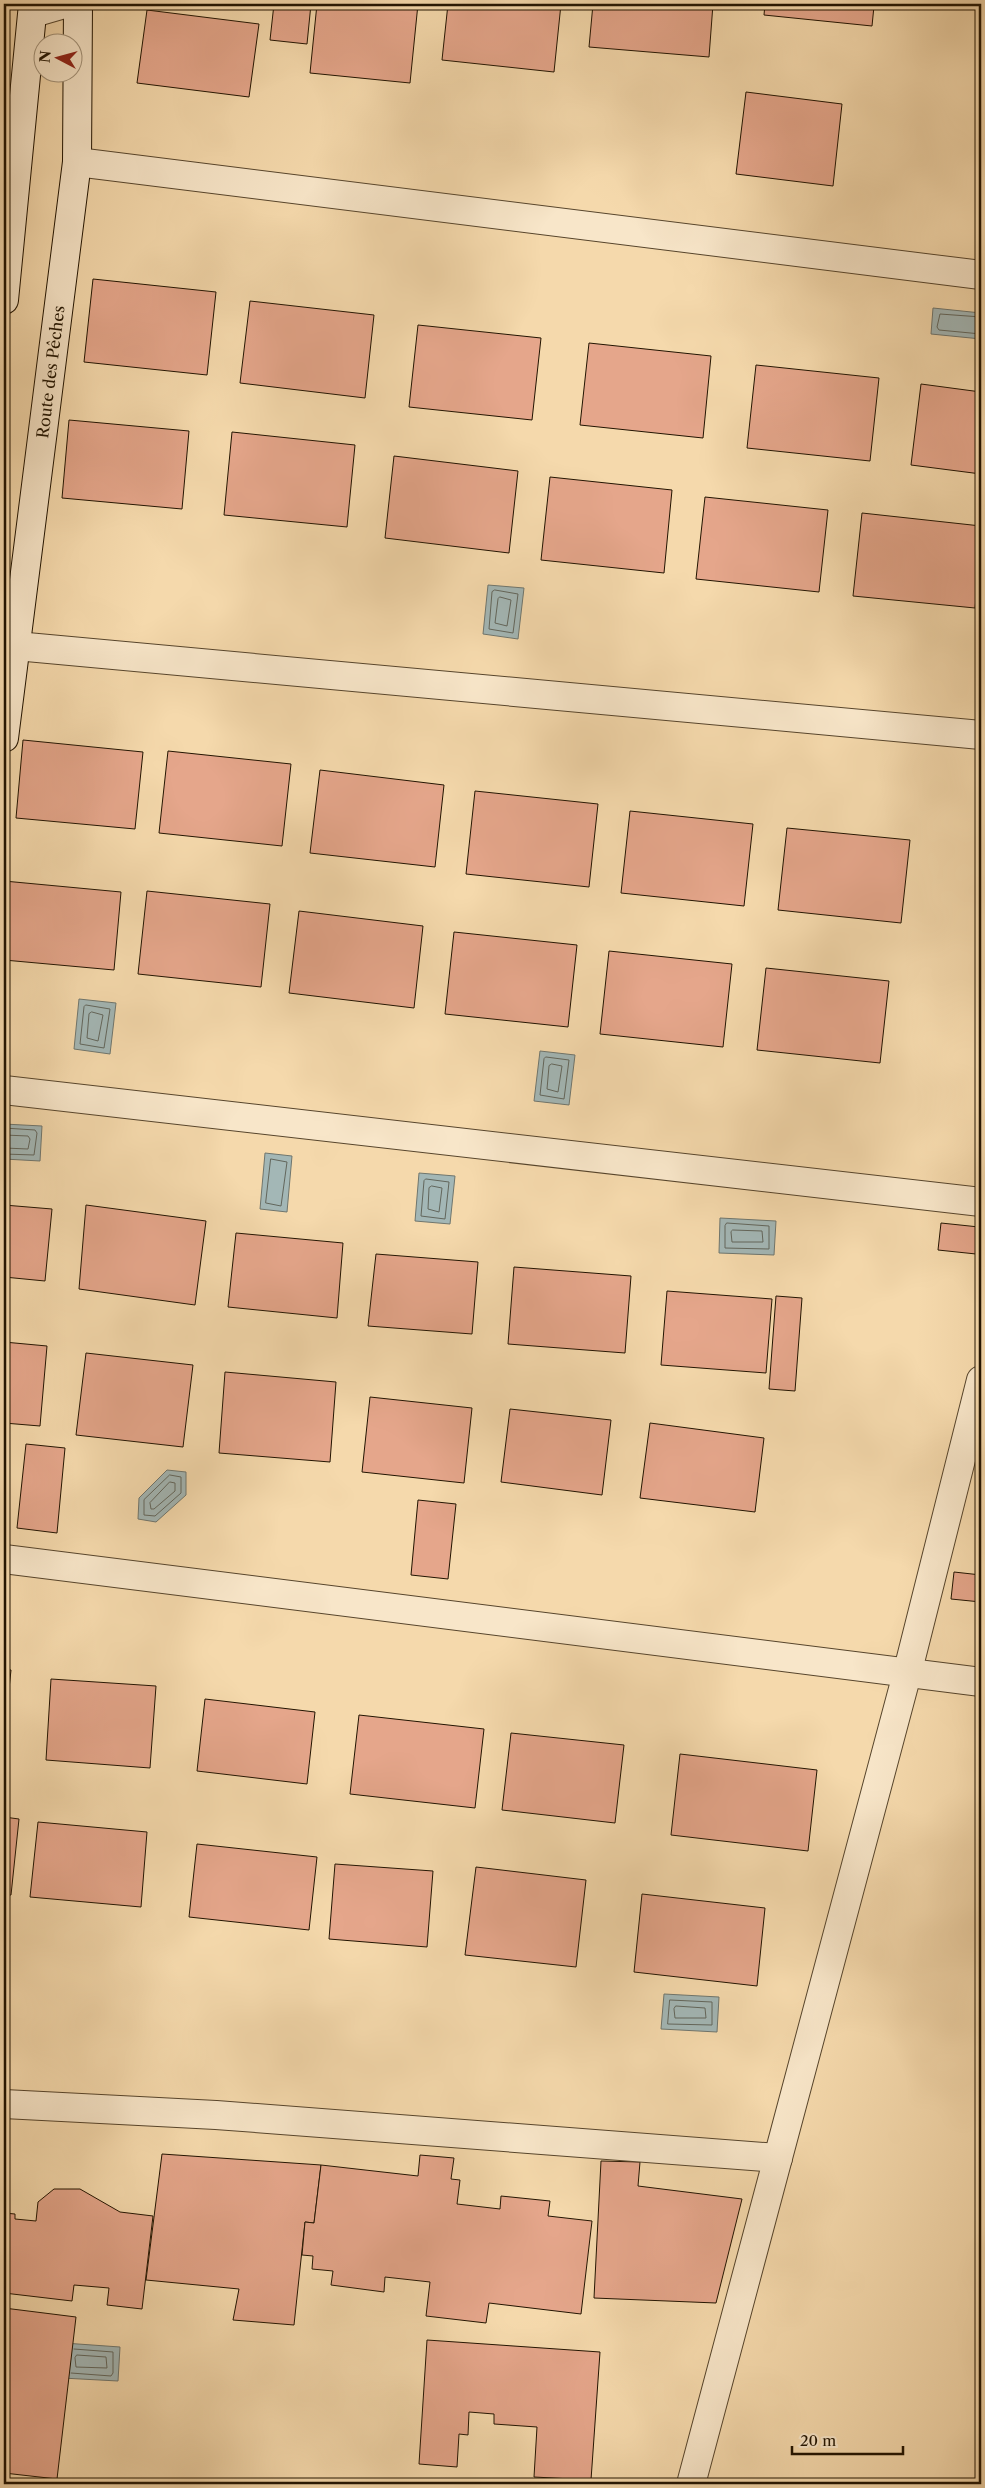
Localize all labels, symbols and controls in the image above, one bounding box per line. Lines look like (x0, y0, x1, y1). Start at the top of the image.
north arrow (32, 32, 82, 82)
text: N (35, 50, 55, 64)
street label: Route des Pêches (32, 304, 69, 439)
scale bar (792, 2423, 904, 2455)
text: 20 m (800, 2431, 836, 2450)

